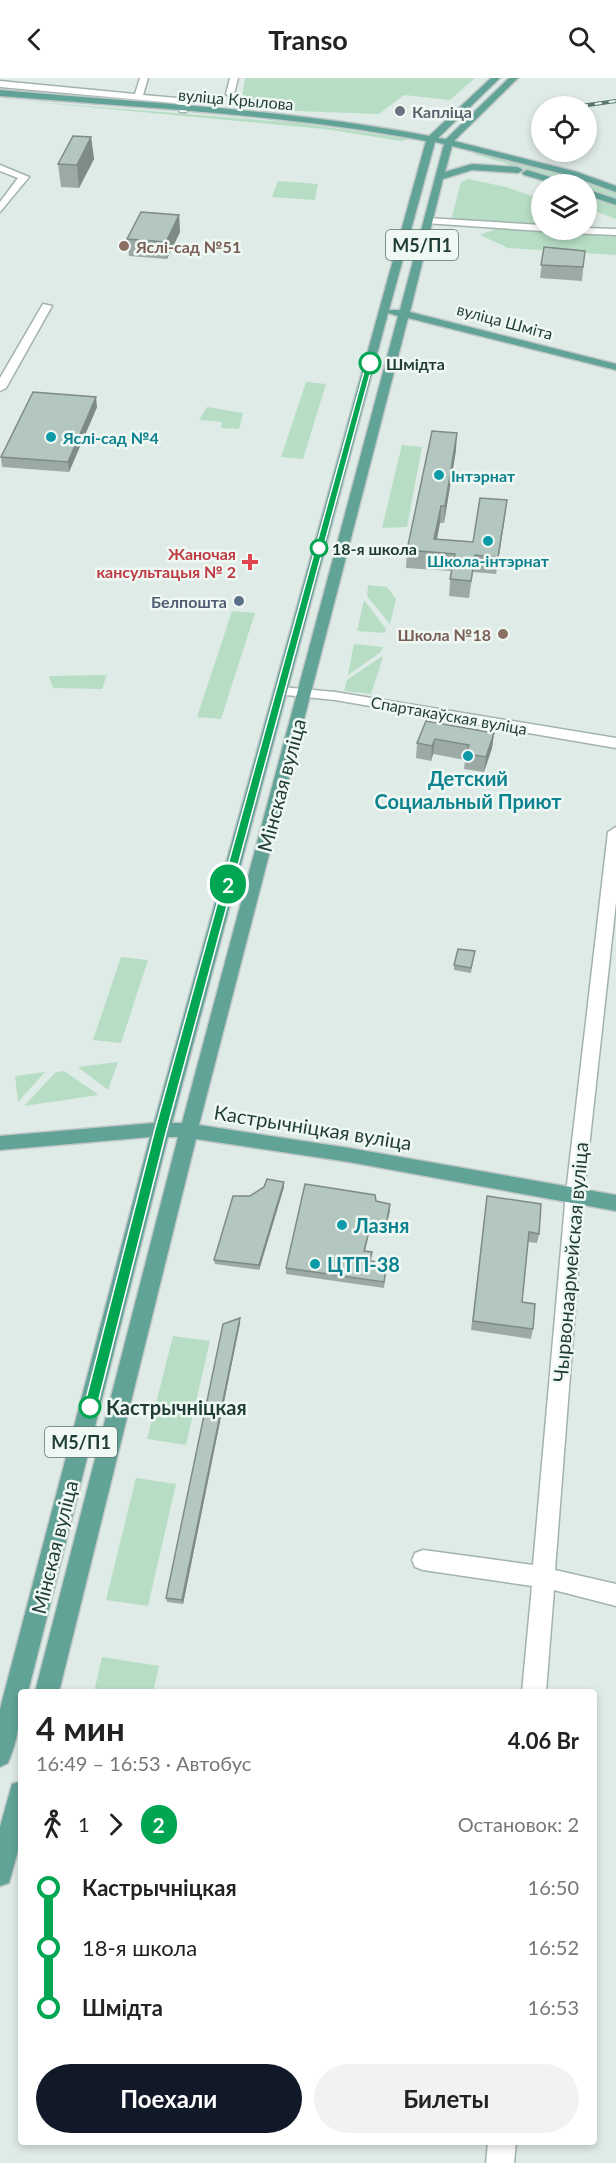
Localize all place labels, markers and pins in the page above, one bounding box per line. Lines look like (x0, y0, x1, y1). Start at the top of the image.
place label: Капліца (412, 102, 472, 121)
marker: Капліца (393, 104, 407, 118)
place label: Яслі-сад №51 (135, 237, 241, 256)
marker: Яслі-сад №51 (117, 239, 131, 253)
marker: Шмідта (359, 352, 381, 374)
place label: Шмідта (386, 354, 445, 373)
place label: Яслі-сад №4 (62, 428, 159, 447)
marker: Яслі-сад №4 (44, 430, 58, 444)
place label: Інтэрнат (451, 466, 516, 485)
marker: Інтэрнат (432, 468, 446, 482)
marker: Школа-інтэрнат (481, 534, 495, 548)
marker: 18-я школа (310, 539, 328, 557)
place label: 18-я школа (332, 539, 417, 558)
place label: Жаночая кансультацыя № 2 (96, 544, 236, 581)
place label: Школа-інтэрнат (427, 551, 550, 570)
marker: Жаночая кансультацыя № 2 (241, 553, 259, 571)
place label: Белпошта (151, 592, 227, 611)
marker: Белпошта (232, 594, 246, 608)
place label: Школа №18 (397, 625, 491, 644)
marker: Школа №18 (496, 627, 510, 641)
marker: Детский Социальный Приют (461, 749, 475, 763)
place label: Детский Социальный Приют (375, 766, 562, 813)
place label: Лазня (353, 1213, 409, 1237)
marker: Лазня (335, 1218, 349, 1232)
place label: ЦТП-38 (327, 1252, 400, 1276)
marker: ЦТП-38 (308, 1257, 322, 1271)
place label: Кастрычніцкая (106, 1395, 247, 1419)
marker: Кастрычніцкая (79, 1396, 101, 1418)

